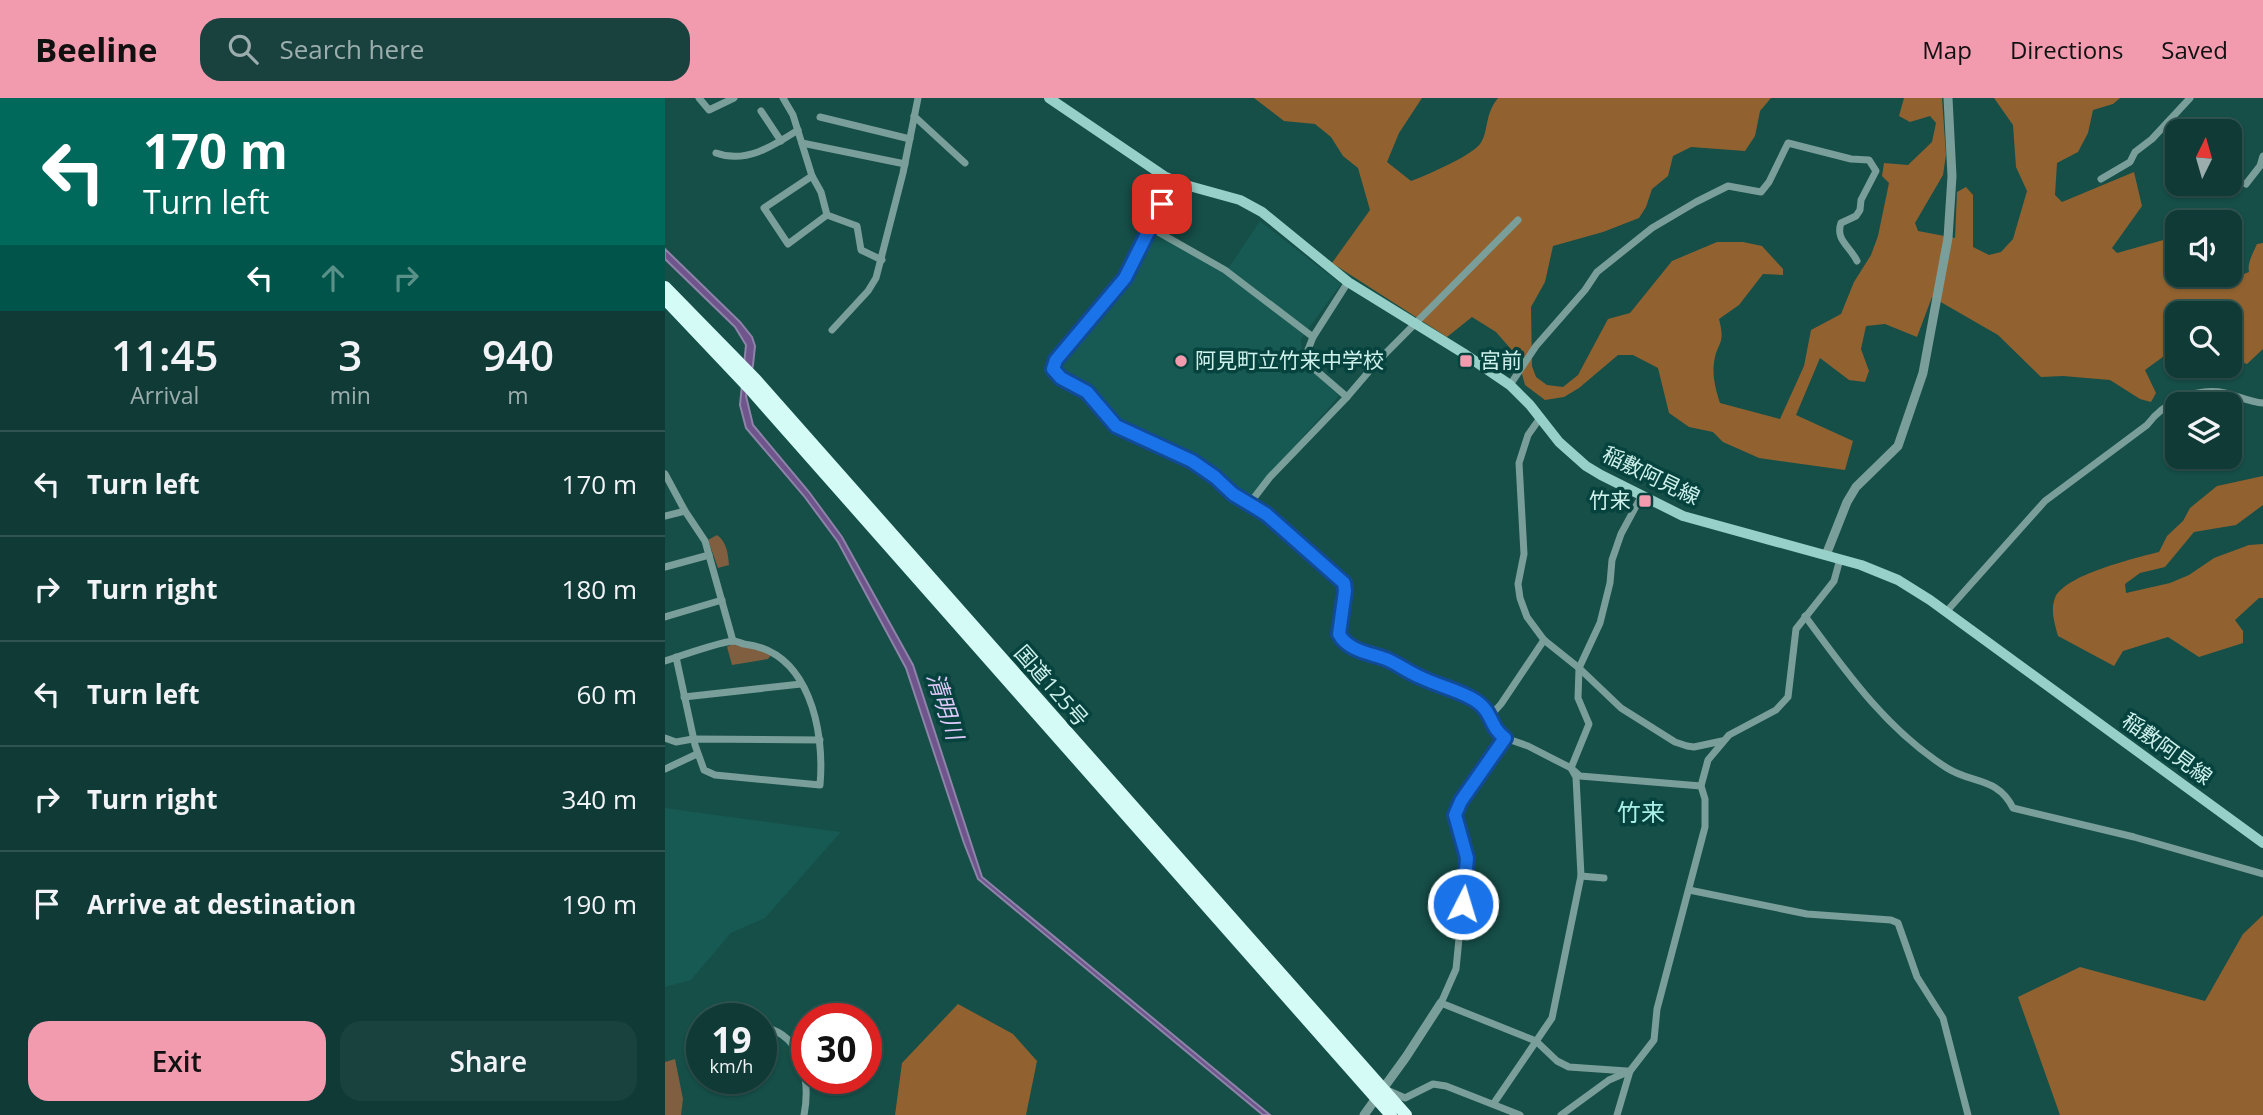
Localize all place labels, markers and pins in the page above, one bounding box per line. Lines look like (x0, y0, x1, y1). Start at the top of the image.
pin (1132, 174, 1192, 234)
place label: 阿見町立竹来中学校 (1195, 346, 1384, 374)
place label: 宮前 (1480, 346, 1522, 374)
marker: 阿見町立竹来中学校 (1173, 353, 1189, 369)
marker: 宮前 (1458, 353, 1474, 369)
place label: 竹来 (1589, 486, 1631, 514)
marker: 竹来 (1637, 493, 1653, 509)

